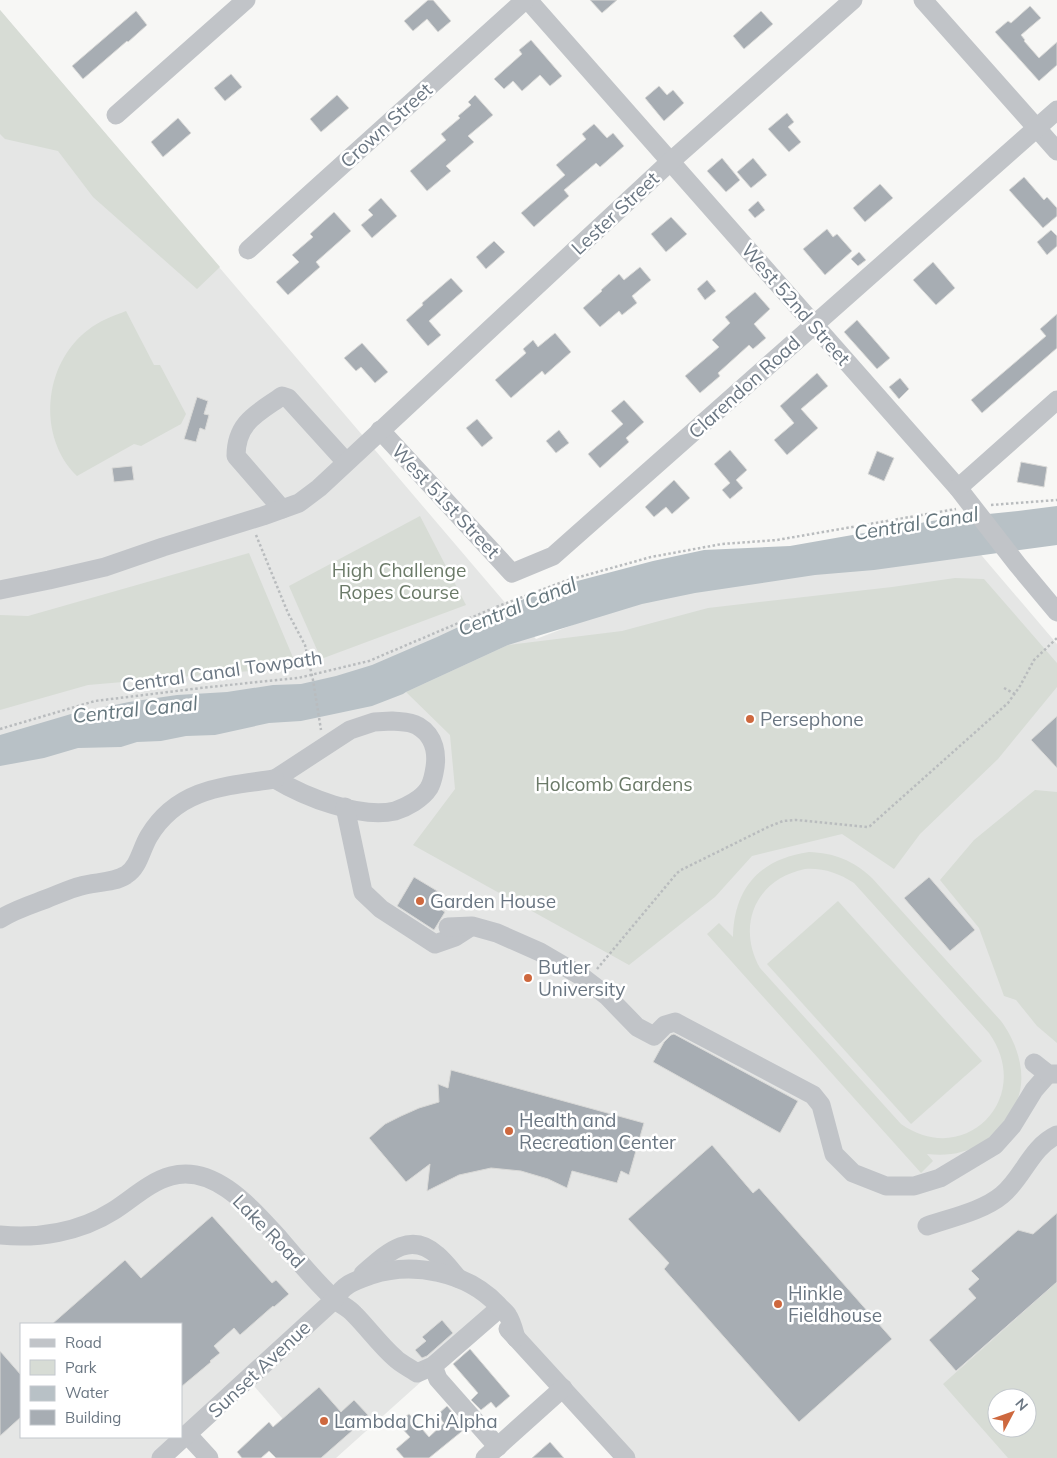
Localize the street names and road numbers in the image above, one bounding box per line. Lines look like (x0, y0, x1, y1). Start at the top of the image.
street label: Crown Street (335, 77, 437, 173)
street label: Lester Street (566, 166, 664, 260)
street label: West 52nd Street (736, 238, 856, 370)
street label: Clarendon Road (683, 331, 805, 443)
street label: West 51st Street (387, 439, 505, 563)
street label: Central Canal Towpath (120, 645, 324, 697)
street label: Lake Road (228, 1189, 310, 1273)
street label: Sunset Avenue (203, 1315, 315, 1423)

